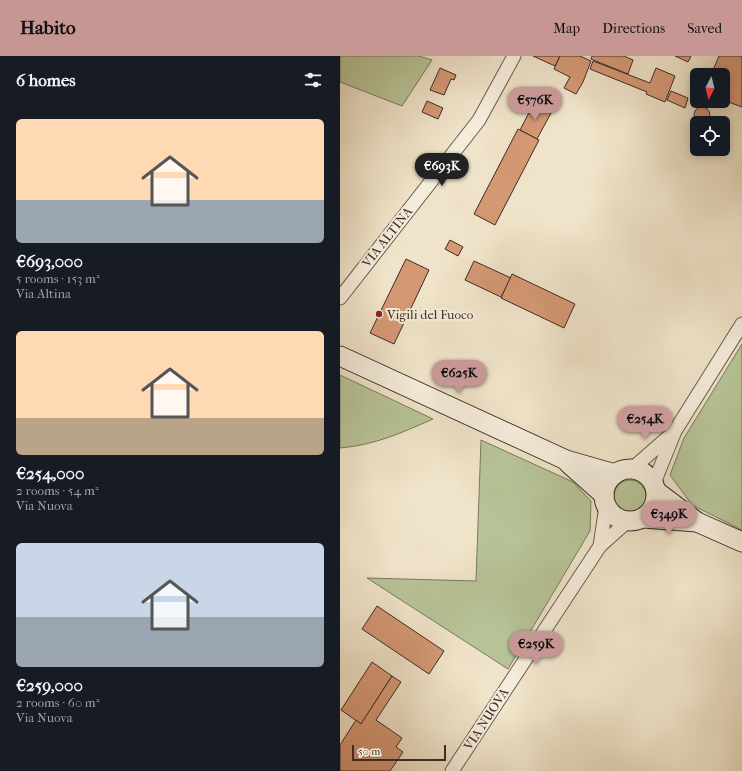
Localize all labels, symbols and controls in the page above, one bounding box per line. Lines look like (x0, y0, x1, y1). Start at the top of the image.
text: Habito (20, 17, 76, 39)
text: Map (553, 20, 580, 37)
text: Directions (602, 20, 665, 37)
text: Saved (687, 20, 722, 37)
north arrow (690, 68, 730, 108)
map controls (690, 68, 730, 156)
icon: filters (302, 69, 324, 91)
text: 6 homes (16, 70, 76, 90)
pin: €576K (507, 87, 563, 121)
text: €576K (517, 92, 553, 107)
button: locate (690, 116, 730, 156)
icon: home (134, 145, 206, 217)
pin: €693K (414, 153, 470, 187)
text: €693K (424, 158, 460, 173)
street label: VIA ALTINA (358, 203, 416, 271)
text: €693,000 (16, 251, 83, 271)
text: 5 rooms · 153 m² (16, 271, 100, 286)
text: Via Altina (16, 286, 71, 301)
place label: Vigili del Fuoco (386, 307, 474, 322)
marker: Vigili del Fuoco (374, 309, 384, 319)
icon: home (134, 357, 206, 429)
pin: €625K (431, 360, 487, 394)
text: €625K (441, 365, 477, 380)
pin: €254K (617, 406, 673, 440)
text: €254K (626, 411, 664, 426)
text: €254,000 (16, 463, 84, 483)
text: 2 rooms · 54 m² (16, 483, 98, 498)
text: Via Nuova (16, 498, 73, 513)
pin: €349K (641, 501, 697, 535)
text: €349K (650, 506, 688, 521)
icon: home (134, 569, 206, 641)
pin: €259K (508, 631, 564, 665)
text: €259K (518, 636, 554, 651)
text: €259,000 (16, 675, 83, 695)
street label: VIA NUOVA (460, 685, 512, 754)
text: 2 rooms · 60 m² (16, 695, 99, 710)
text: Via Nuova (16, 710, 73, 725)
scale bar (352, 743, 446, 762)
text: 50 m (358, 745, 380, 758)

